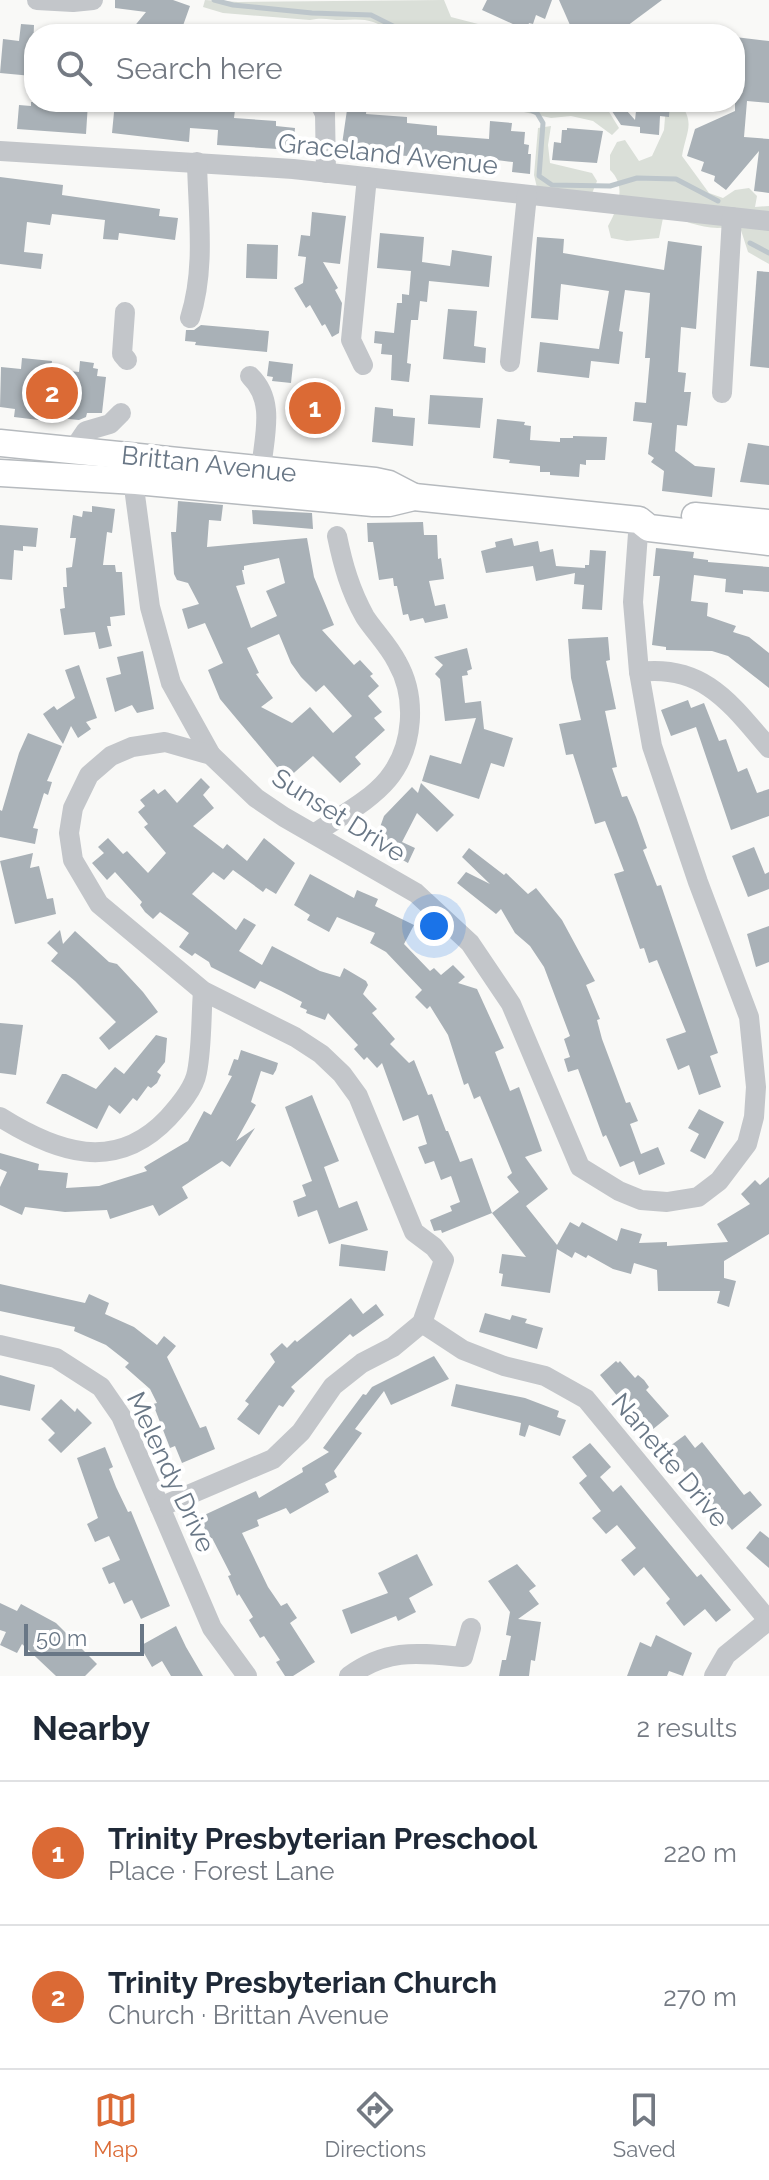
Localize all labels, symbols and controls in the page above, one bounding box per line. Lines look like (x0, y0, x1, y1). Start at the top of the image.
search box (24, 24, 745, 112)
icon: search (52, 46, 96, 90)
text: Search here (116, 51, 283, 86)
street label: Graceland Avenue (277, 128, 499, 180)
pin: 2 (26, 363, 78, 423)
pin: 1 (289, 378, 341, 438)
street label: Brittan Avenue (120, 440, 298, 488)
street label: Sunset Drive (267, 762, 411, 868)
your location (414, 906, 454, 946)
street label: Melendy Drive (121, 1387, 221, 1557)
street label: Nanette Drive (605, 1387, 735, 1533)
scale bar (24, 1620, 144, 1656)
text: 50 m (36, 1625, 87, 1651)
text: Nearby (32, 1708, 150, 1748)
text: 2 results (637, 1713, 737, 1743)
text: Trinity Presbyterian Preschool (108, 1821, 537, 1856)
text: 1 (52, 1838, 64, 1868)
text: 220 m (663, 1838, 737, 1868)
text: Place · Forest Lane (108, 1856, 335, 1886)
text: Trinity Presbyterian Church (108, 1965, 497, 2000)
text: 2 (51, 1982, 65, 2012)
text: 270 m (663, 1982, 737, 2012)
text: Church · Brittan Avenue (108, 2000, 389, 2030)
tab: Map (93, 2088, 138, 2162)
tab: Directions (325, 2088, 426, 2162)
tab: Saved (613, 2088, 676, 2162)

